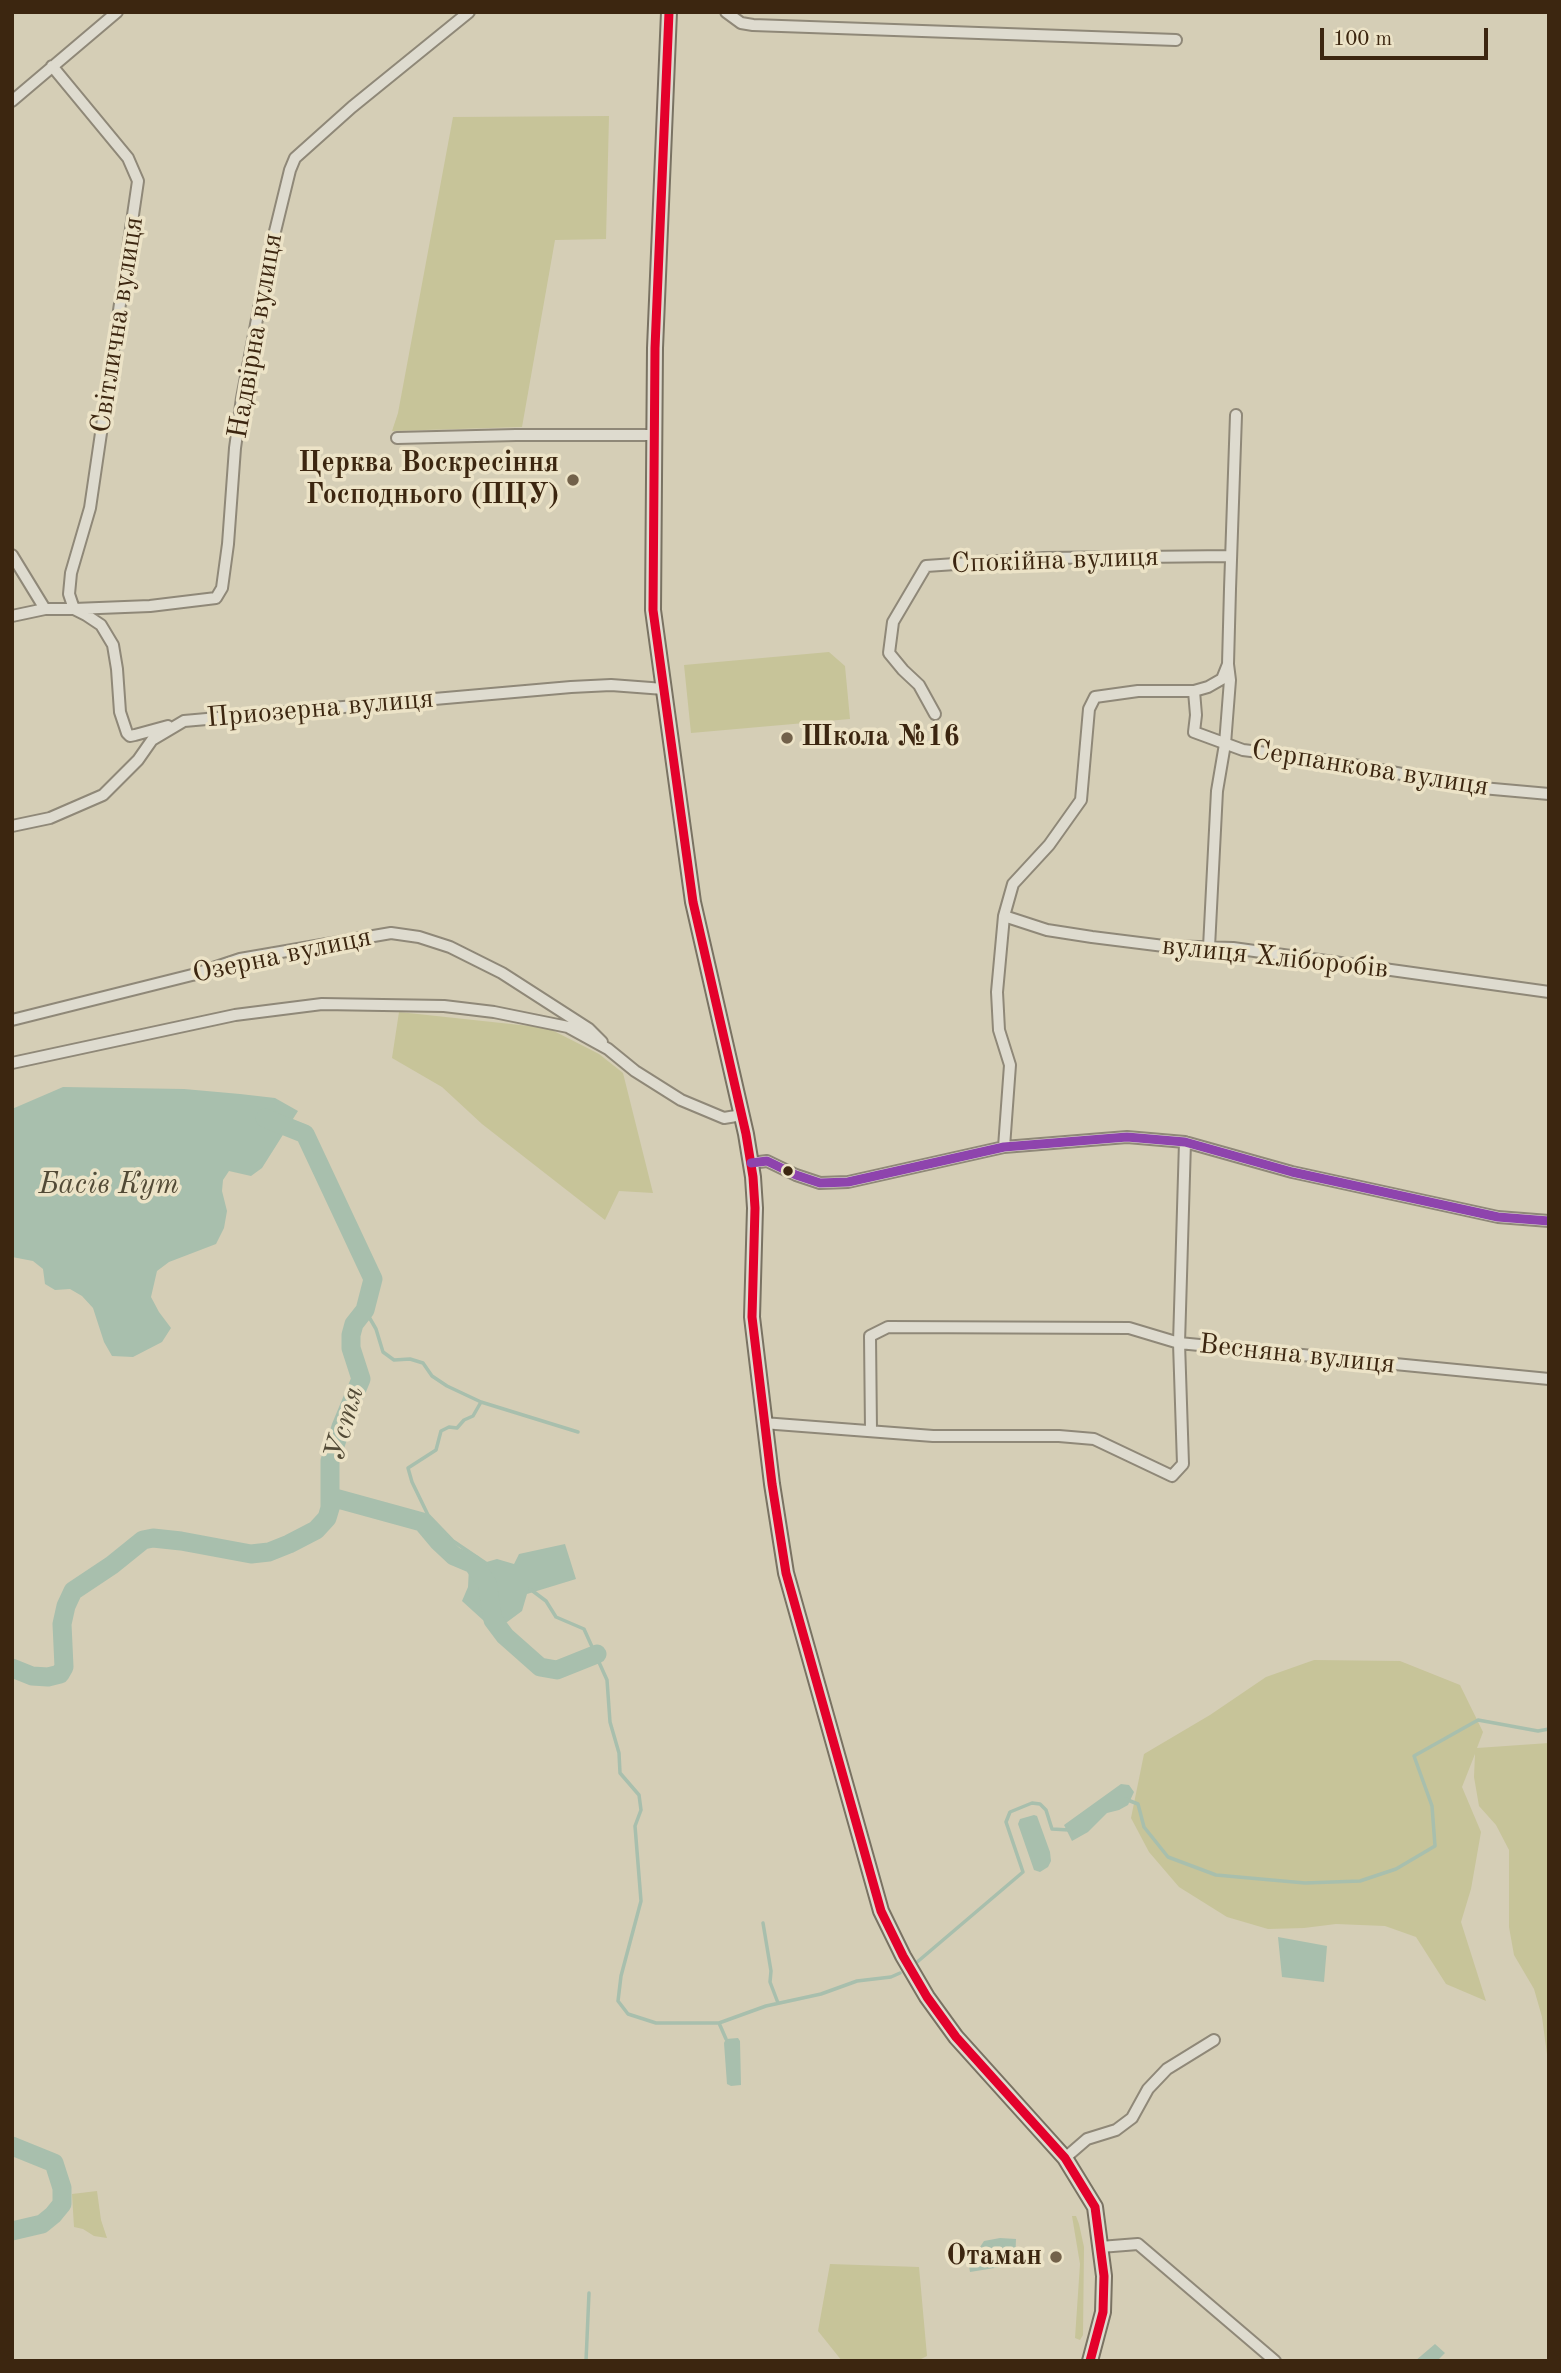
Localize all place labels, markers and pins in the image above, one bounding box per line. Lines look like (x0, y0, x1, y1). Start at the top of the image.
place label: Церква Воскресіння Господнього (ПЦУ) (298, 447, 559, 513)
marker: Церква Воскресіння Господнього (ПЦУ) (565, 472, 581, 488)
place label: Школа №16 (801, 721, 960, 755)
marker: Школа №16 (779, 730, 795, 746)
unlabelled marker (781, 1164, 795, 1178)
place label: Отаман (946, 2240, 1042, 2274)
marker: Отаман (1048, 2249, 1064, 2265)

